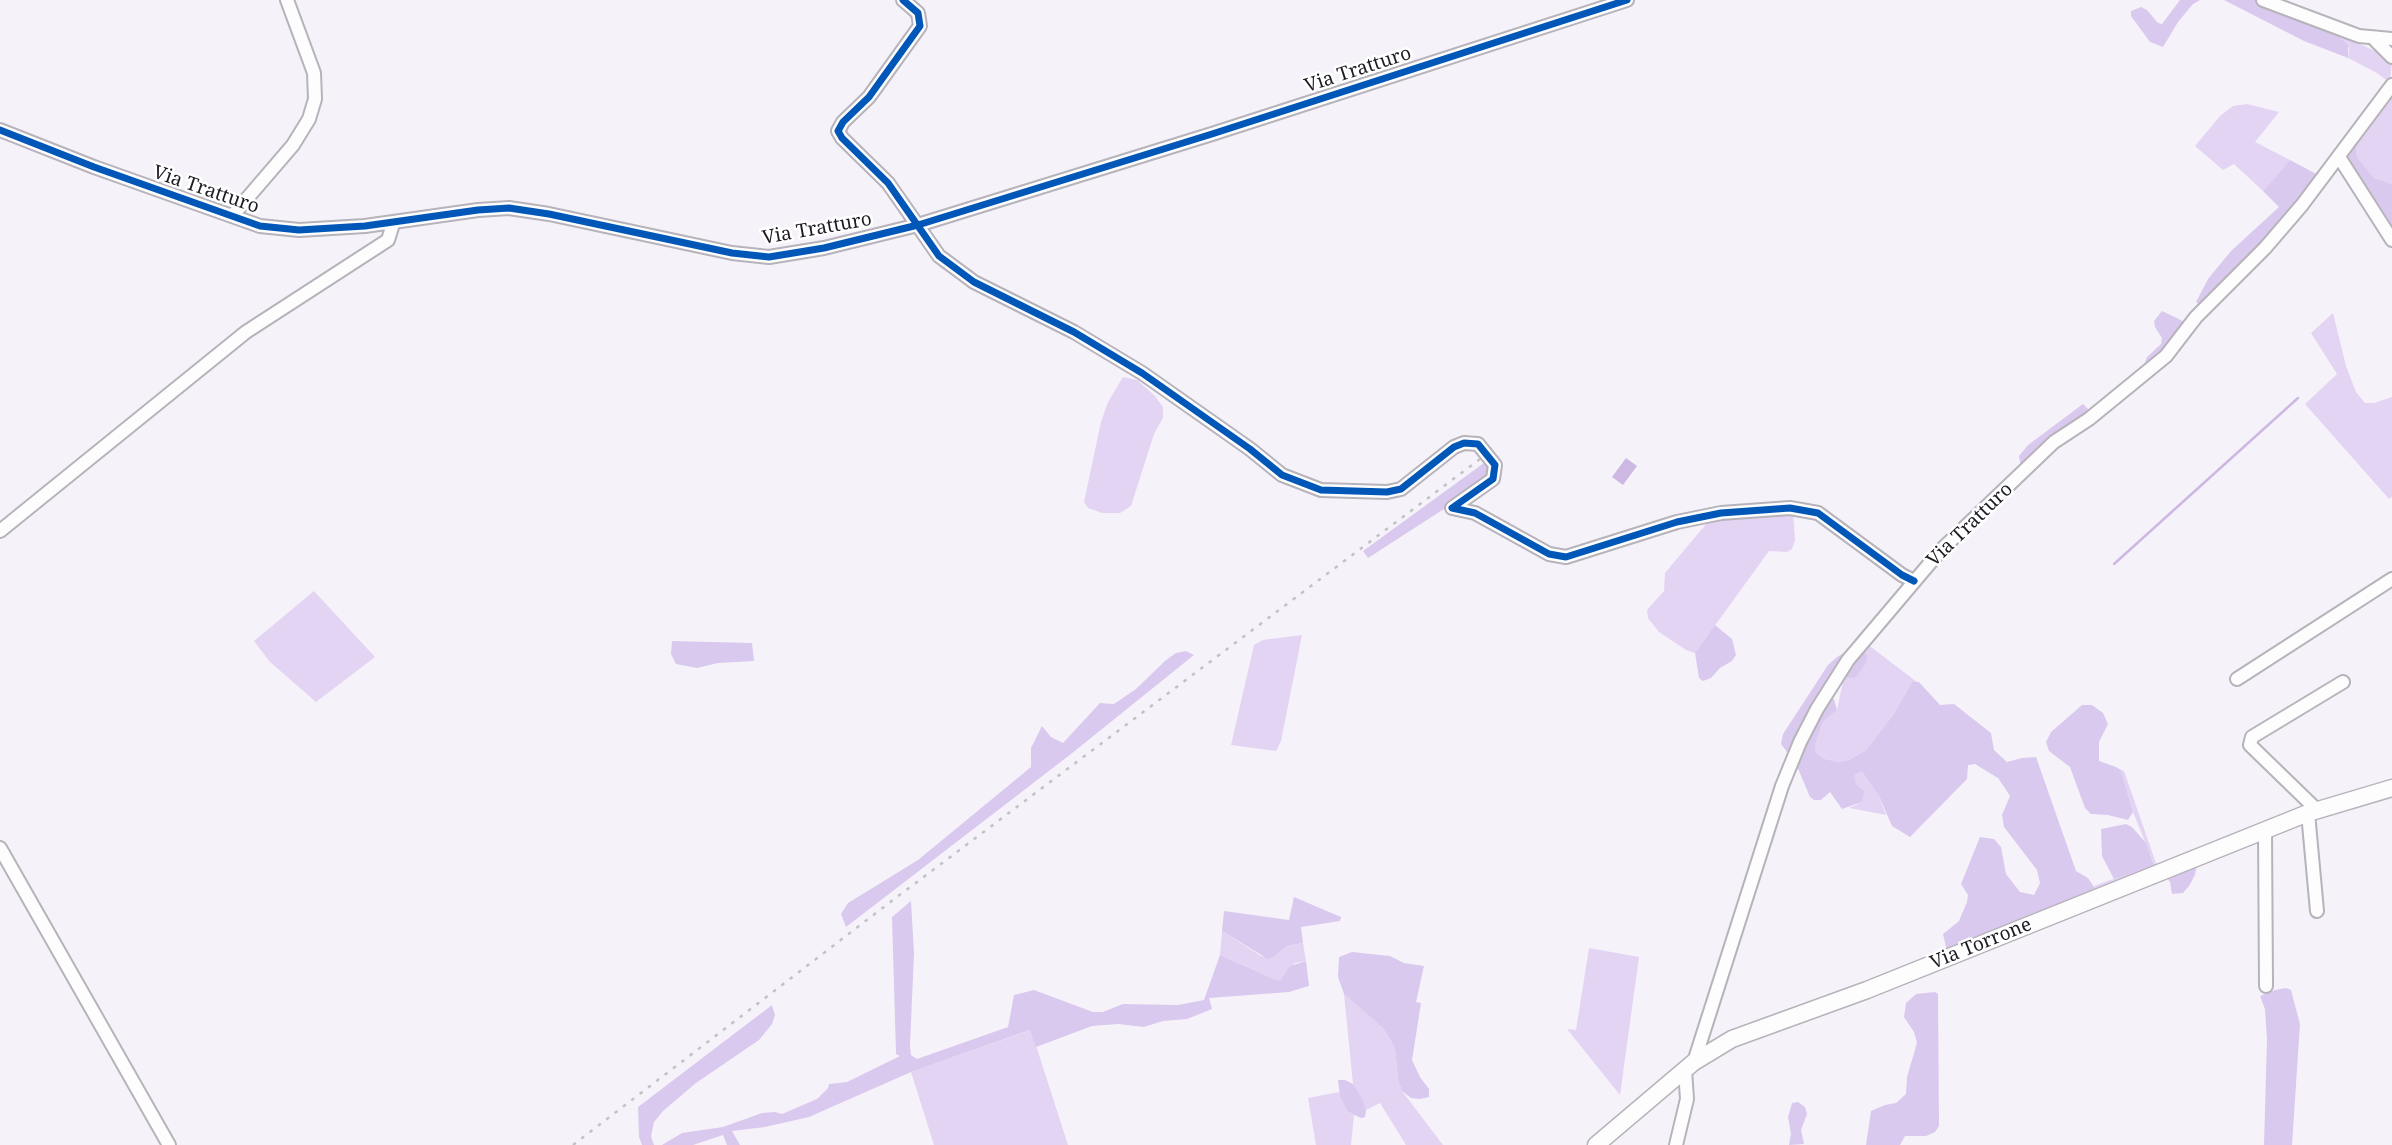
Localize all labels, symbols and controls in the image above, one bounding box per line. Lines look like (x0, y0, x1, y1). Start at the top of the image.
street label: Via Tratturo (1302, 42, 1414, 98)
street label: Via Tratturo (150, 161, 262, 219)
street label: Via Tratturo (760, 208, 874, 250)
street label: Via Tratturo (1922, 478, 2018, 572)
street label: Via Torrone (1927, 913, 2035, 975)

